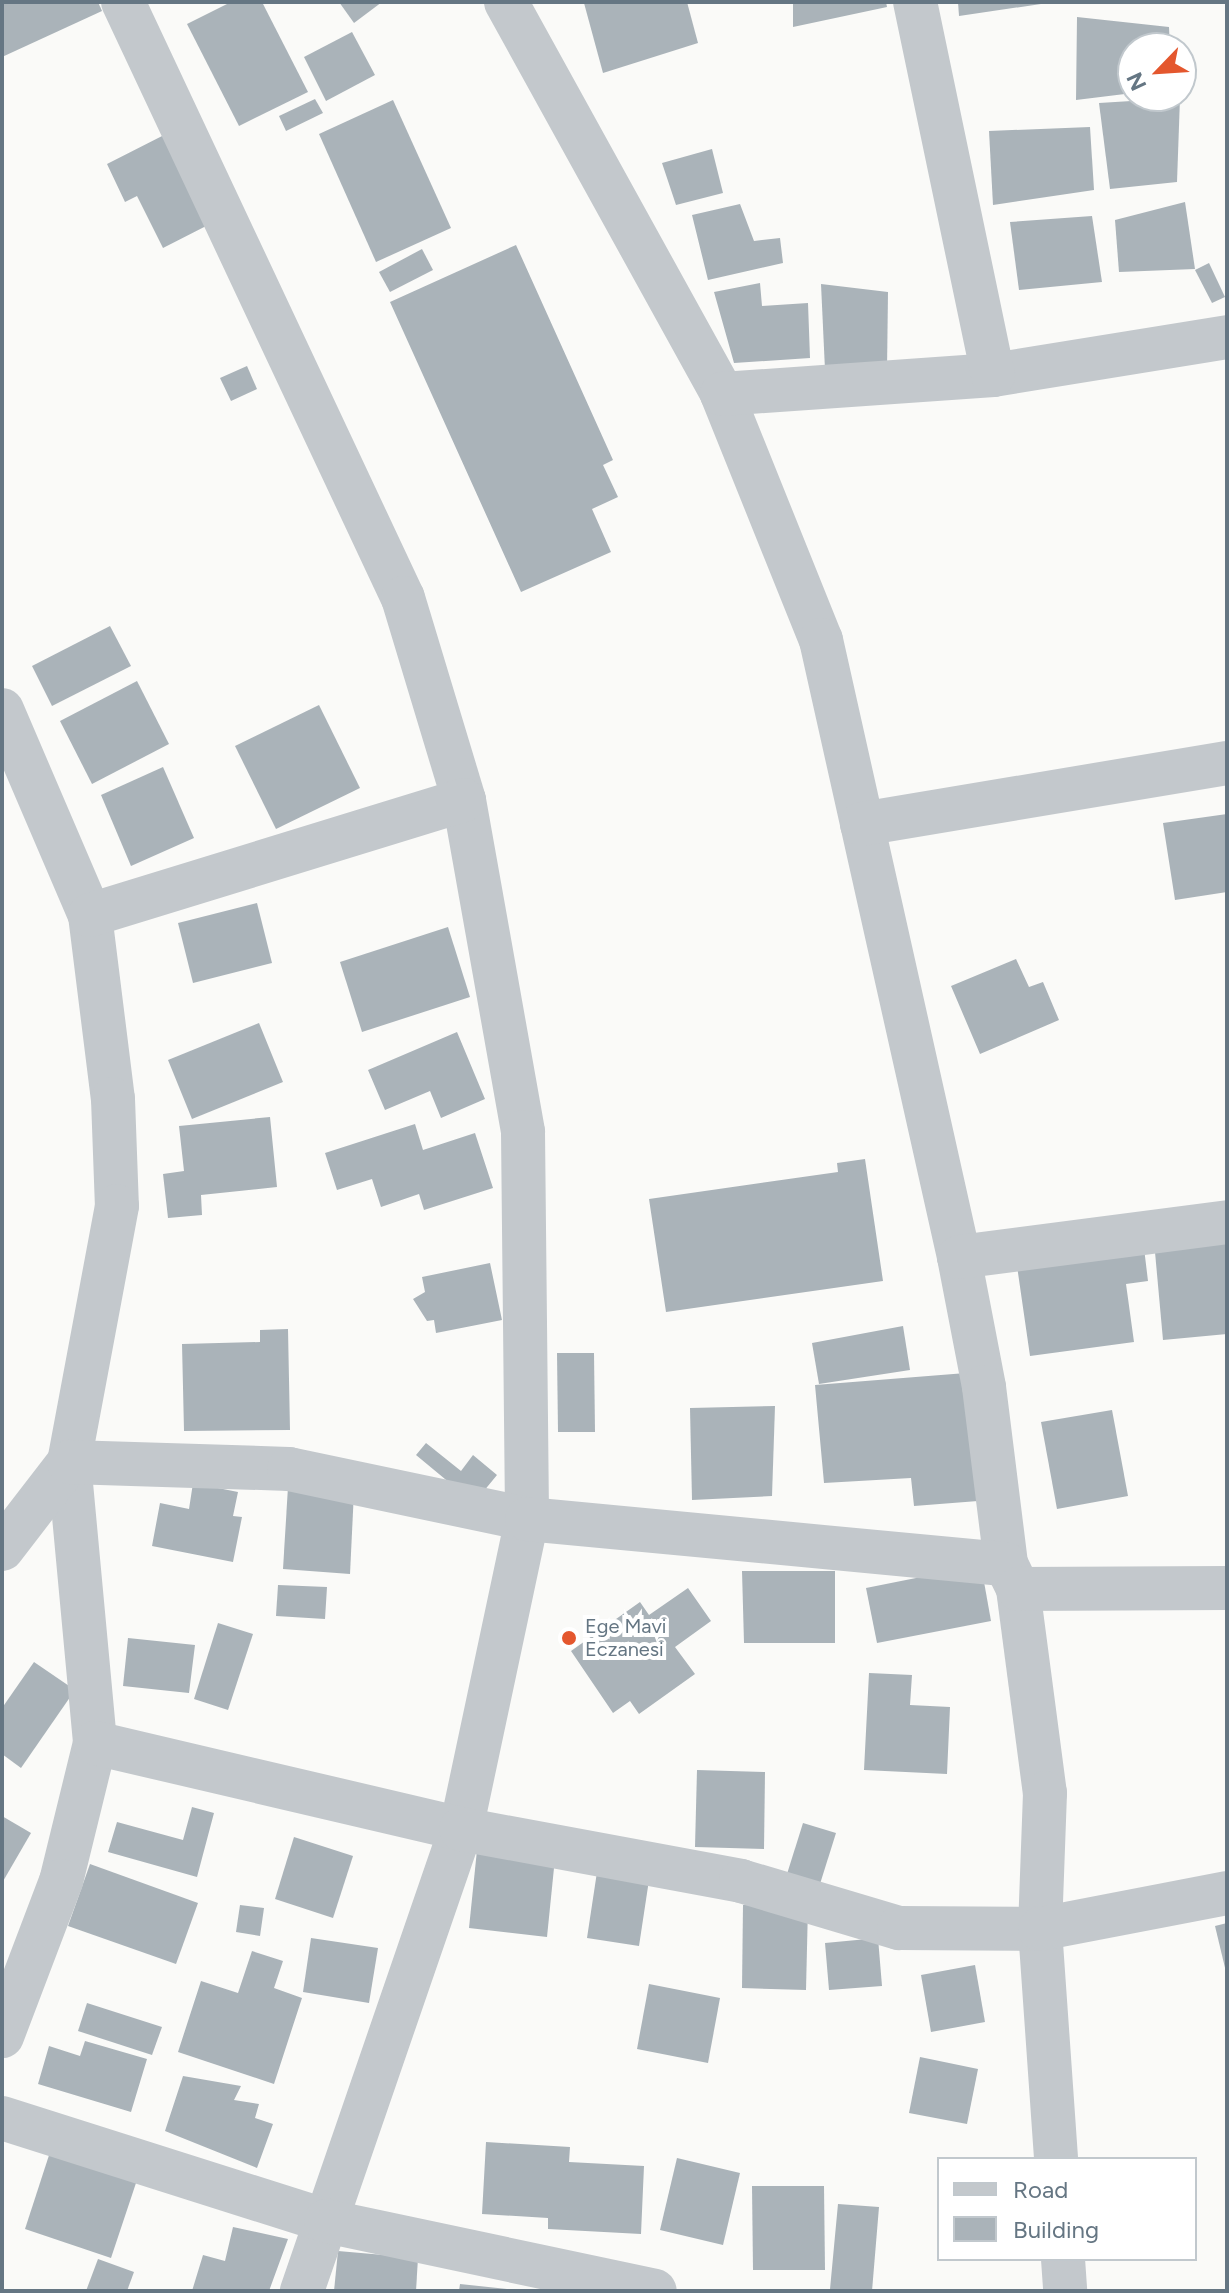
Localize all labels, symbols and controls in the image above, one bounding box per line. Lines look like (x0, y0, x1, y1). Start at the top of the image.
north arrow (1117, 32, 1197, 112)
text: N (1121, 68, 1152, 95)
place label: Ege Mavi Eczanesi (585, 1614, 666, 1661)
marker: Ege Mavi Eczanesi (560, 1629, 578, 1647)
legend (937, 2157, 1197, 2261)
text: Road (1013, 2175, 1068, 2204)
text: Building (1013, 2215, 1099, 2244)

